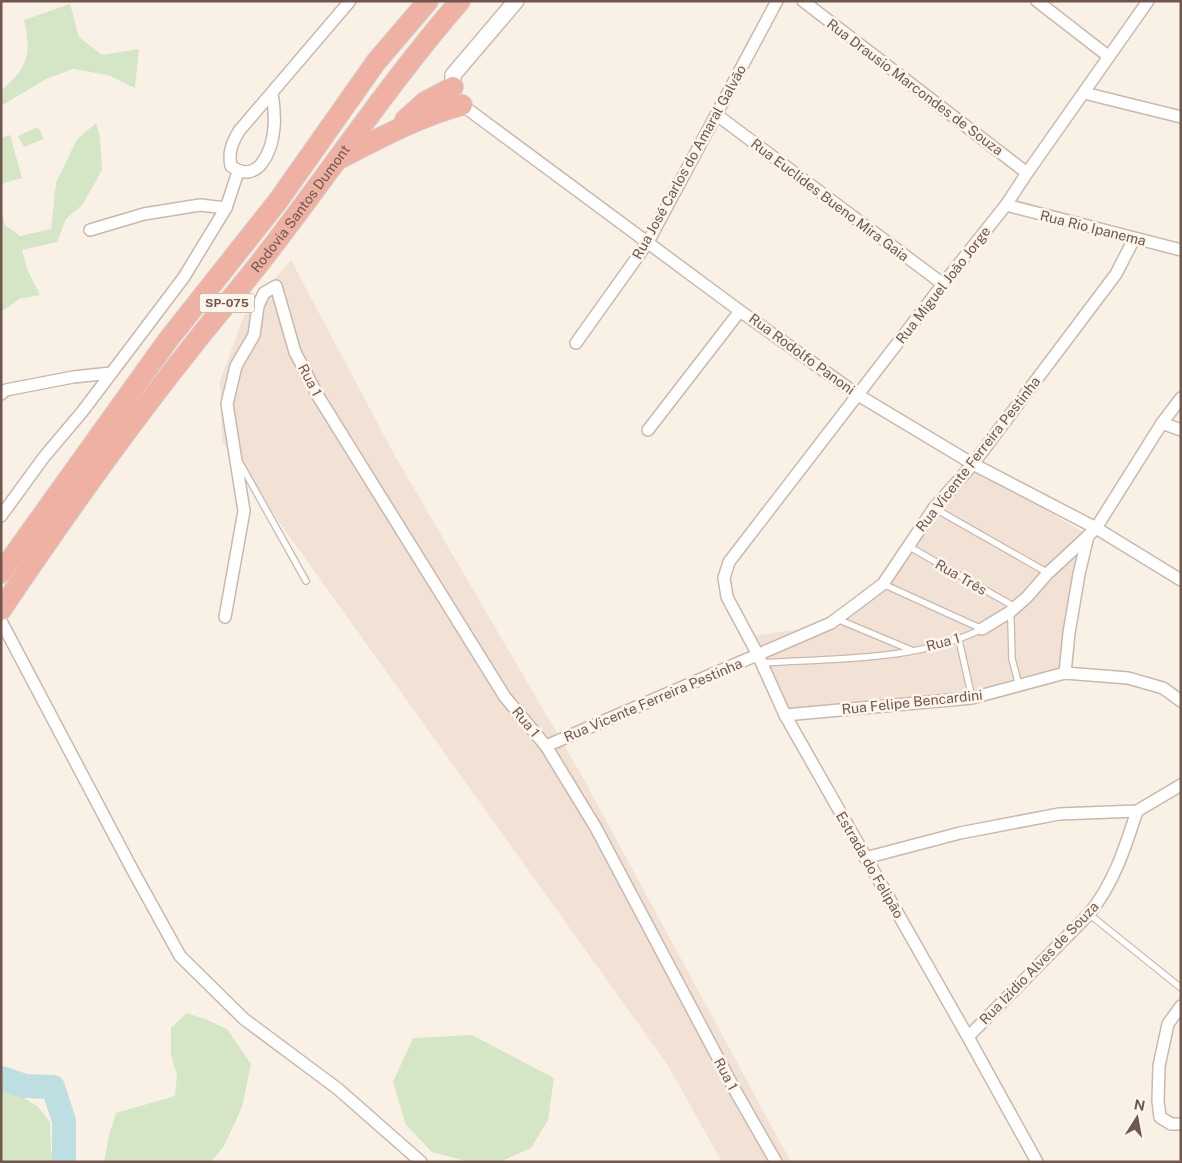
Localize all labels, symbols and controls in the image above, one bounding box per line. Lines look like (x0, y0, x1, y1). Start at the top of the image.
street label: Rua Drausio Marcondes de Souza (824, 16, 1006, 158)
street label: Rua José Carlos do Amaral Galvão (629, 62, 749, 262)
street label: Rua Euclides Bueno Mira Gaia (748, 135, 912, 265)
street label: Rodovia Santos Dumont (248, 142, 353, 275)
street label: Rua Rio Ipanema (1038, 207, 1148, 249)
street label: Rua Miguel João Jorge (892, 223, 994, 347)
road number: SP-075 (200, 294, 254, 312)
street label: Rua Rodolfo Panoni (746, 310, 858, 398)
street label: Rua 1 (295, 361, 325, 399)
street label: Rua Vicente Ferreira Pestinha (913, 373, 1043, 535)
street label: Rua Três (932, 556, 990, 598)
street label: Rua 1 (924, 630, 962, 654)
street label: Rua Vicente Ferreira Pestinha (561, 655, 745, 745)
street label: Rua Felipe Bencardini (841, 687, 983, 717)
street label: Rua 1 (509, 704, 543, 740)
street label: Estrada do Felipão (833, 809, 907, 921)
street label: Rua Izídio Alves de Souza (976, 898, 1102, 1028)
street label: Rua 1 (711, 1055, 741, 1093)
north arrow (1112, 1093, 1162, 1143)
text: N (1133, 1096, 1146, 1114)

